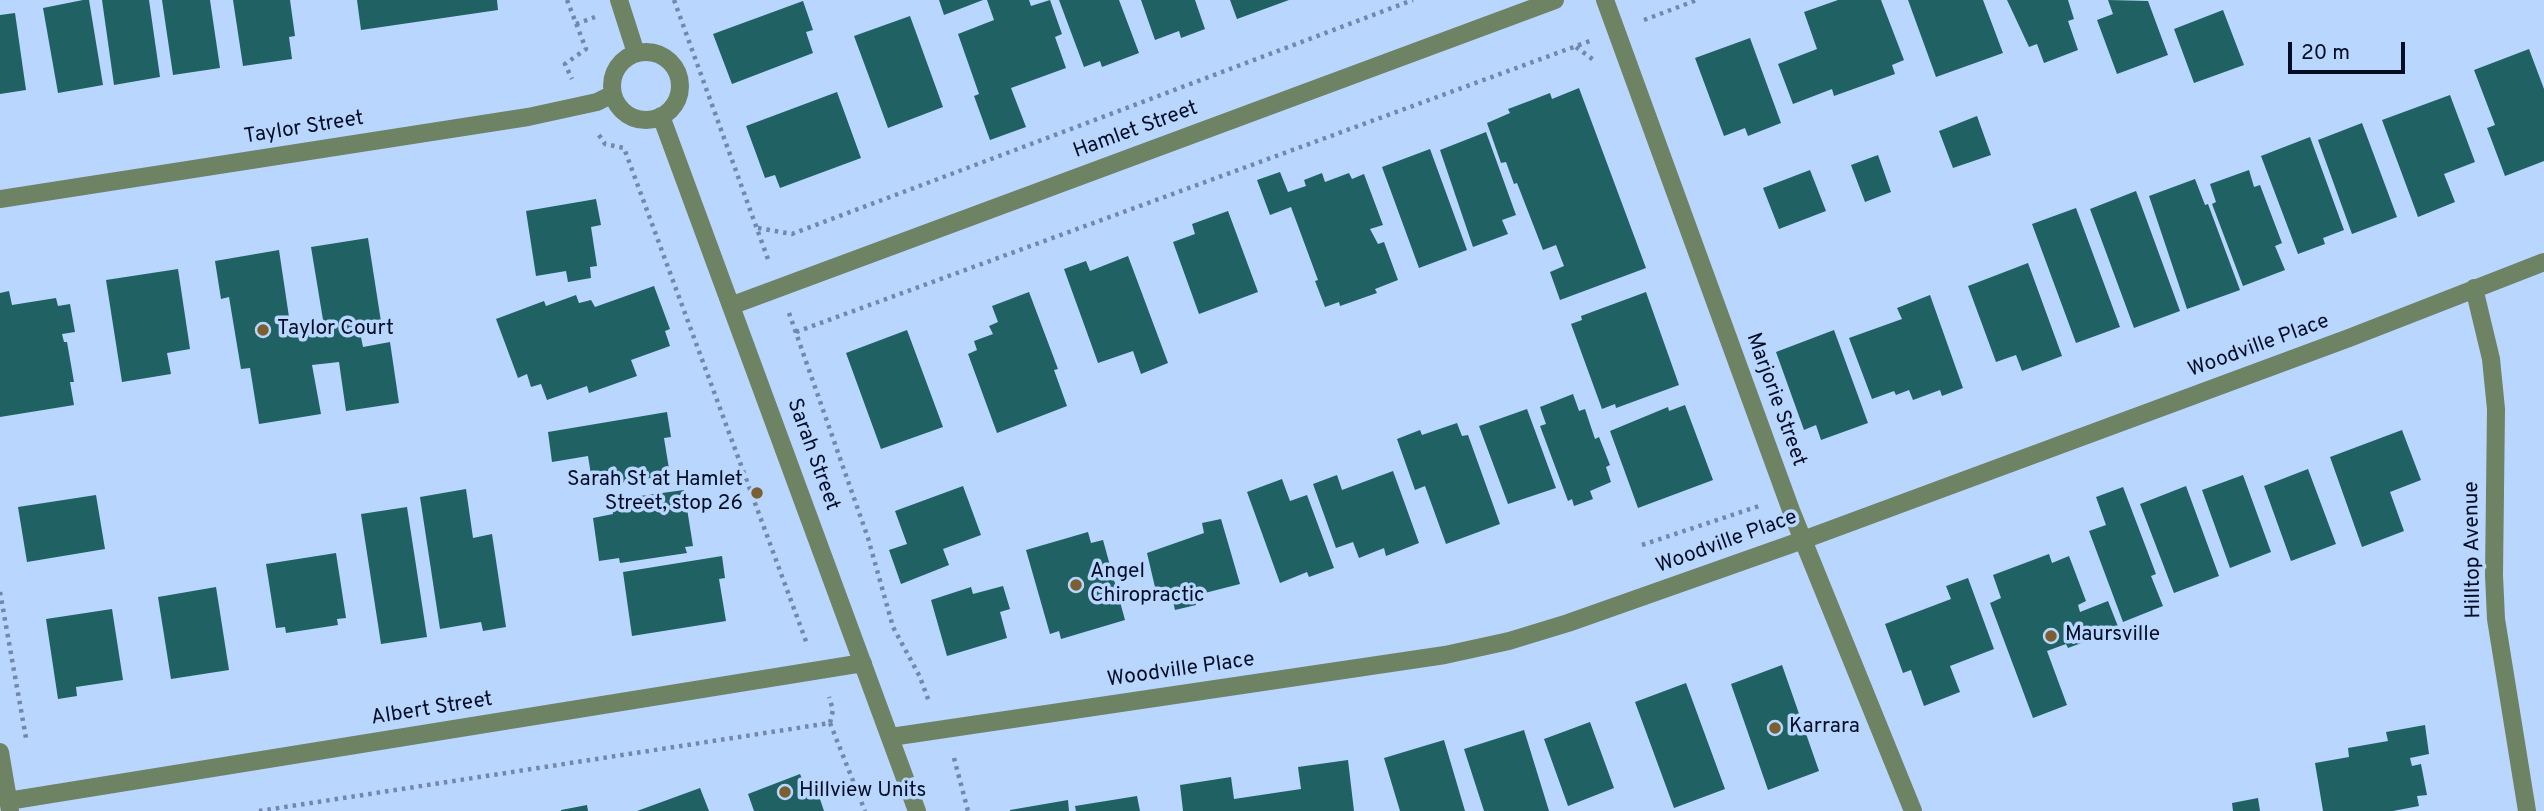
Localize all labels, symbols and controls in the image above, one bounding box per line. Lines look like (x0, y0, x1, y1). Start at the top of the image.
scale bar (2292, 28, 2409, 72)
text: 20 m (2301, 40, 2350, 67)
street label: Hamlet Street (1070, 97, 1202, 165)
street label: Taylor Street (242, 107, 366, 151)
street label: Woodville Place (2185, 310, 2333, 384)
place label: Taylor Court (277, 317, 394, 343)
marker: Taylor Court (255, 322, 271, 338)
street label: Marjorie Street (1739, 330, 1811, 470)
street label: Sarah Street (780, 396, 844, 514)
place label: Sarah St at Hamlet Street, stop 26 (567, 468, 743, 518)
street label: Hilltop Avenue (2460, 481, 2488, 619)
marker: Sarah St at Hamlet Street, stop 26 (749, 485, 765, 501)
street label: Woodville Place (1653, 506, 1801, 580)
place label: Angel Chiropractic (1090, 560, 1205, 610)
marker: Angel Chiropractic (1068, 577, 1084, 593)
place label: Maursville (2065, 623, 2160, 649)
marker: Maursville (2043, 628, 2059, 644)
street label: Woodville Place (1106, 648, 1256, 694)
street label: Albert Street (369, 688, 495, 732)
place label: Karrara (1789, 715, 1860, 741)
marker: Karrara (1767, 720, 1783, 736)
place label: Hillview Units (799, 779, 926, 805)
marker: Hillview Units (777, 784, 793, 800)

